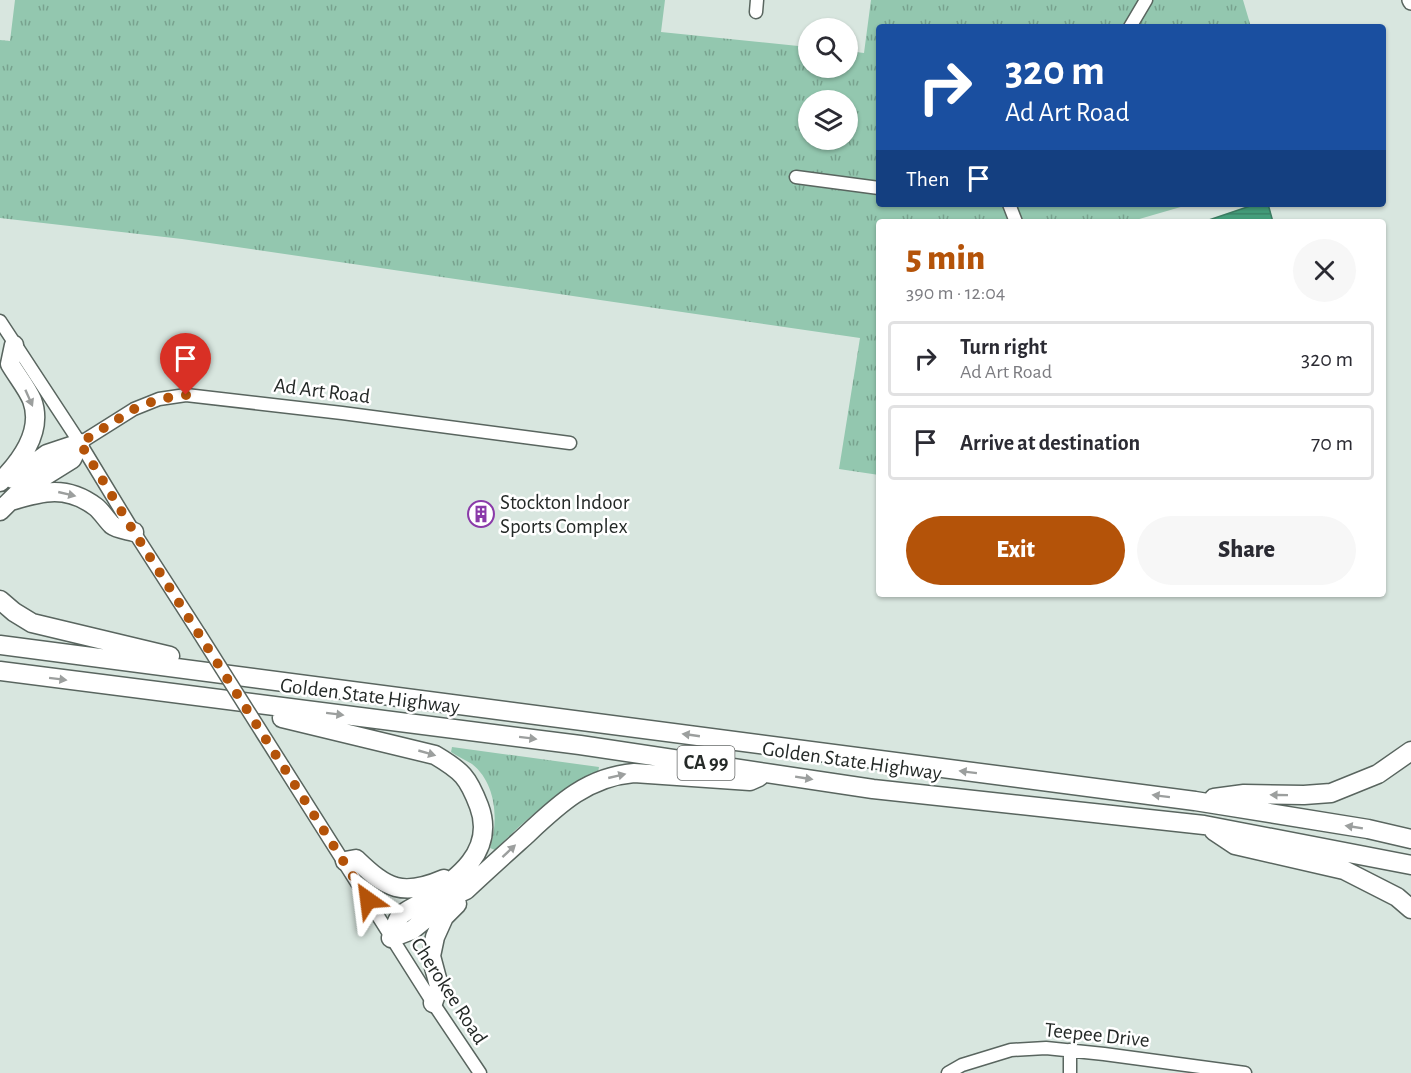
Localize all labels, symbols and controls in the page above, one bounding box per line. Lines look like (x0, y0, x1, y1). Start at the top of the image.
map controls (798, 18, 858, 150)
button: search (798, 18, 858, 78)
icon: right (906, 48, 984, 126)
text: 320 m (1005, 50, 1105, 92)
button: layers (798, 90, 858, 150)
text: Ad Art Road (1005, 99, 1129, 126)
icon: arrive (962, 162, 995, 195)
text: Then (906, 168, 950, 190)
button: close (1293, 239, 1356, 302)
text: 5 min (906, 240, 985, 276)
text: 390 m · 12:04 (906, 283, 1005, 303)
pin (160, 333, 211, 395)
text: Turn right (960, 336, 1047, 358)
icon: arrive (169, 342, 202, 375)
icon: right (909, 342, 942, 375)
text: 320 m (1301, 348, 1353, 370)
text: Ad Art Road (960, 362, 1052, 382)
street label: Ad Art Road (273, 375, 371, 407)
one-way arrow (24, 389, 34, 407)
icon: arrive (909, 426, 942, 459)
text: Arrive at destination (960, 432, 1140, 454)
text: 70 m (1311, 432, 1353, 454)
one-way arrow (58, 490, 77, 499)
place label: Stockton Indoor Sports Complex (500, 492, 630, 537)
building icon: Stockton Indoor Sports Complex (466, 499, 496, 529)
button: Exit (906, 516, 1125, 585)
button: Share (1137, 516, 1356, 585)
one-way arrow (49, 674, 68, 684)
street label: Golden State Highway (279, 675, 461, 717)
one-way arrow (325, 709, 344, 719)
one-way arrow (682, 730, 701, 739)
one-way arrow (519, 734, 538, 743)
street label: Golden State Highway (761, 738, 943, 784)
road number: CA 99 (678, 746, 734, 780)
one-way arrow (418, 749, 436, 758)
one-way arrow (958, 767, 977, 776)
one-way arrow (608, 771, 627, 780)
one-way arrow (795, 774, 814, 783)
one-way arrow (1270, 790, 1289, 799)
one-way arrow (1152, 792, 1171, 801)
one-way arrow (1344, 822, 1363, 831)
one-way arrow (501, 844, 516, 858)
position arrow (336, 868, 400, 932)
street label: Cherokee Road (407, 934, 491, 1048)
street label: Teepee Drive (1043, 1019, 1151, 1051)

